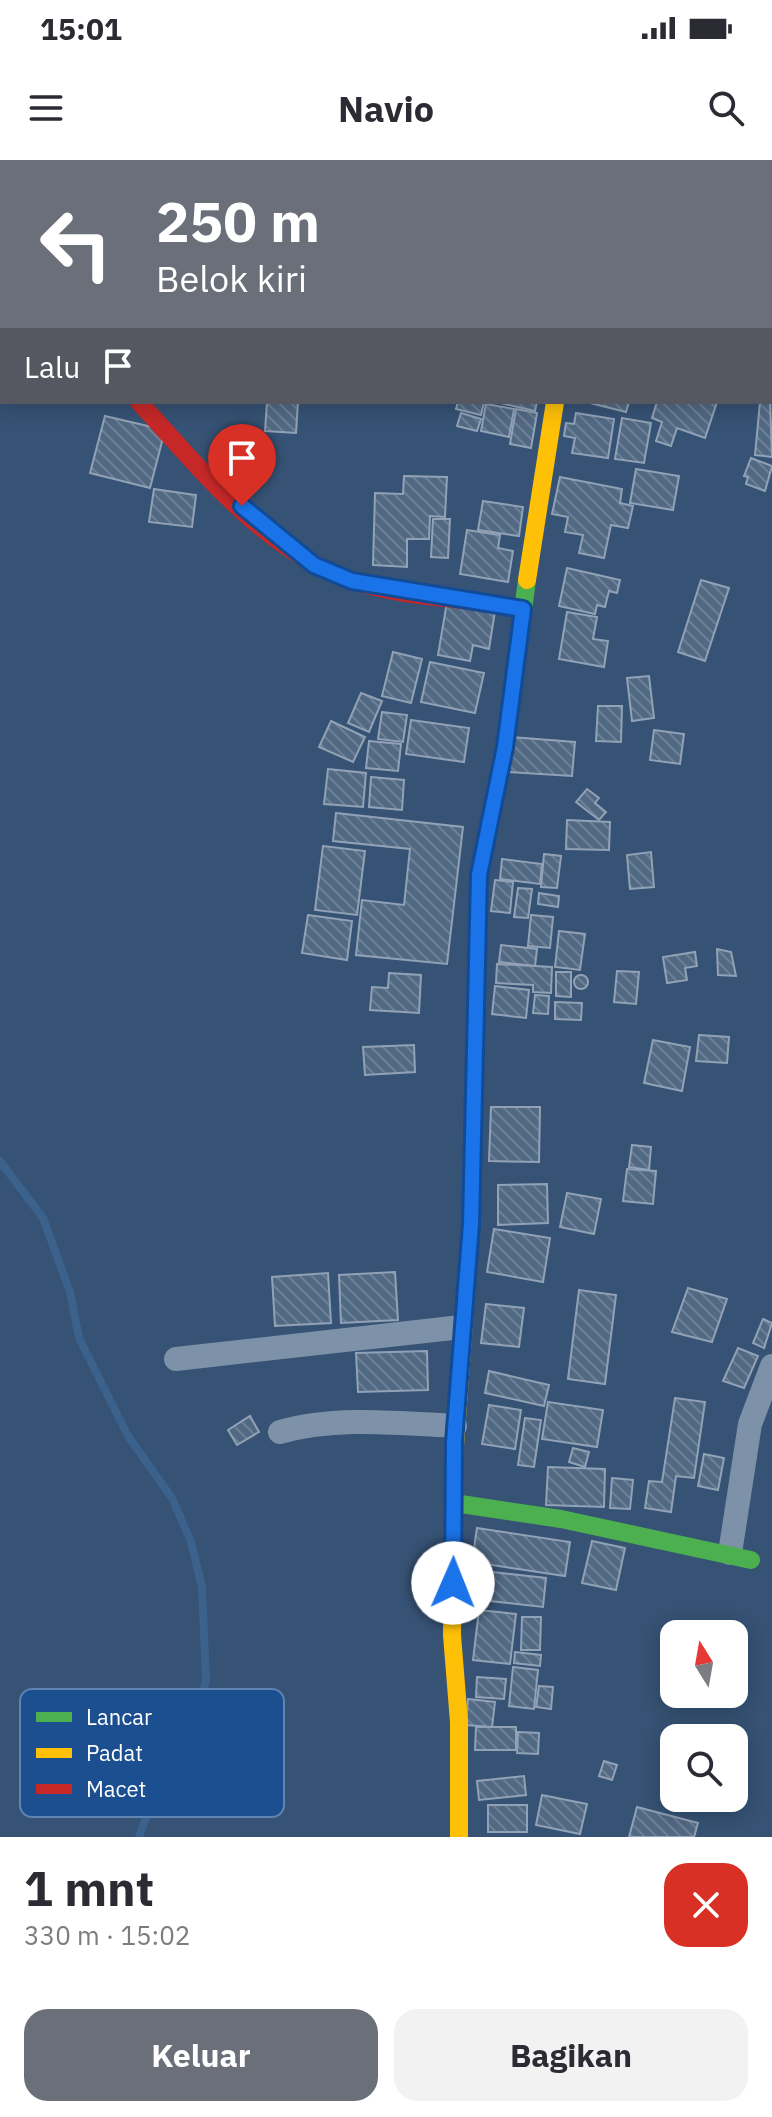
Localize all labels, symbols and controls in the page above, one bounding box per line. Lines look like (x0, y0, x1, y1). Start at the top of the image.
text: 15:01 (40, 9, 122, 48)
text: Navio (338, 85, 434, 132)
icon: menu (24, 86, 68, 130)
icon: search (704, 86, 748, 130)
text: 250 m (156, 185, 320, 257)
icon: left (24, 192, 128, 296)
text: Belok kiri (156, 255, 307, 302)
icon: arrive (96, 344, 140, 388)
text: Lalu (24, 347, 80, 386)
pin (208, 424, 276, 506)
icon: arrive (220, 436, 264, 480)
position arrow (411, 1541, 495, 1625)
north arrow (660, 1620, 748, 1708)
map controls (660, 1620, 748, 1812)
legend (20, 1689, 284, 1817)
text: Lancar (86, 1702, 152, 1731)
button: search (660, 1724, 748, 1812)
text: Padat (86, 1738, 143, 1767)
text: Macet (86, 1774, 146, 1803)
text: 1 mnt (24, 1857, 154, 1919)
button: close (664, 1863, 748, 1947)
text: 330 m · 15:02 (24, 1918, 190, 1952)
button: Keluar (24, 2009, 378, 2101)
button: Bagikan (394, 2009, 748, 2101)

